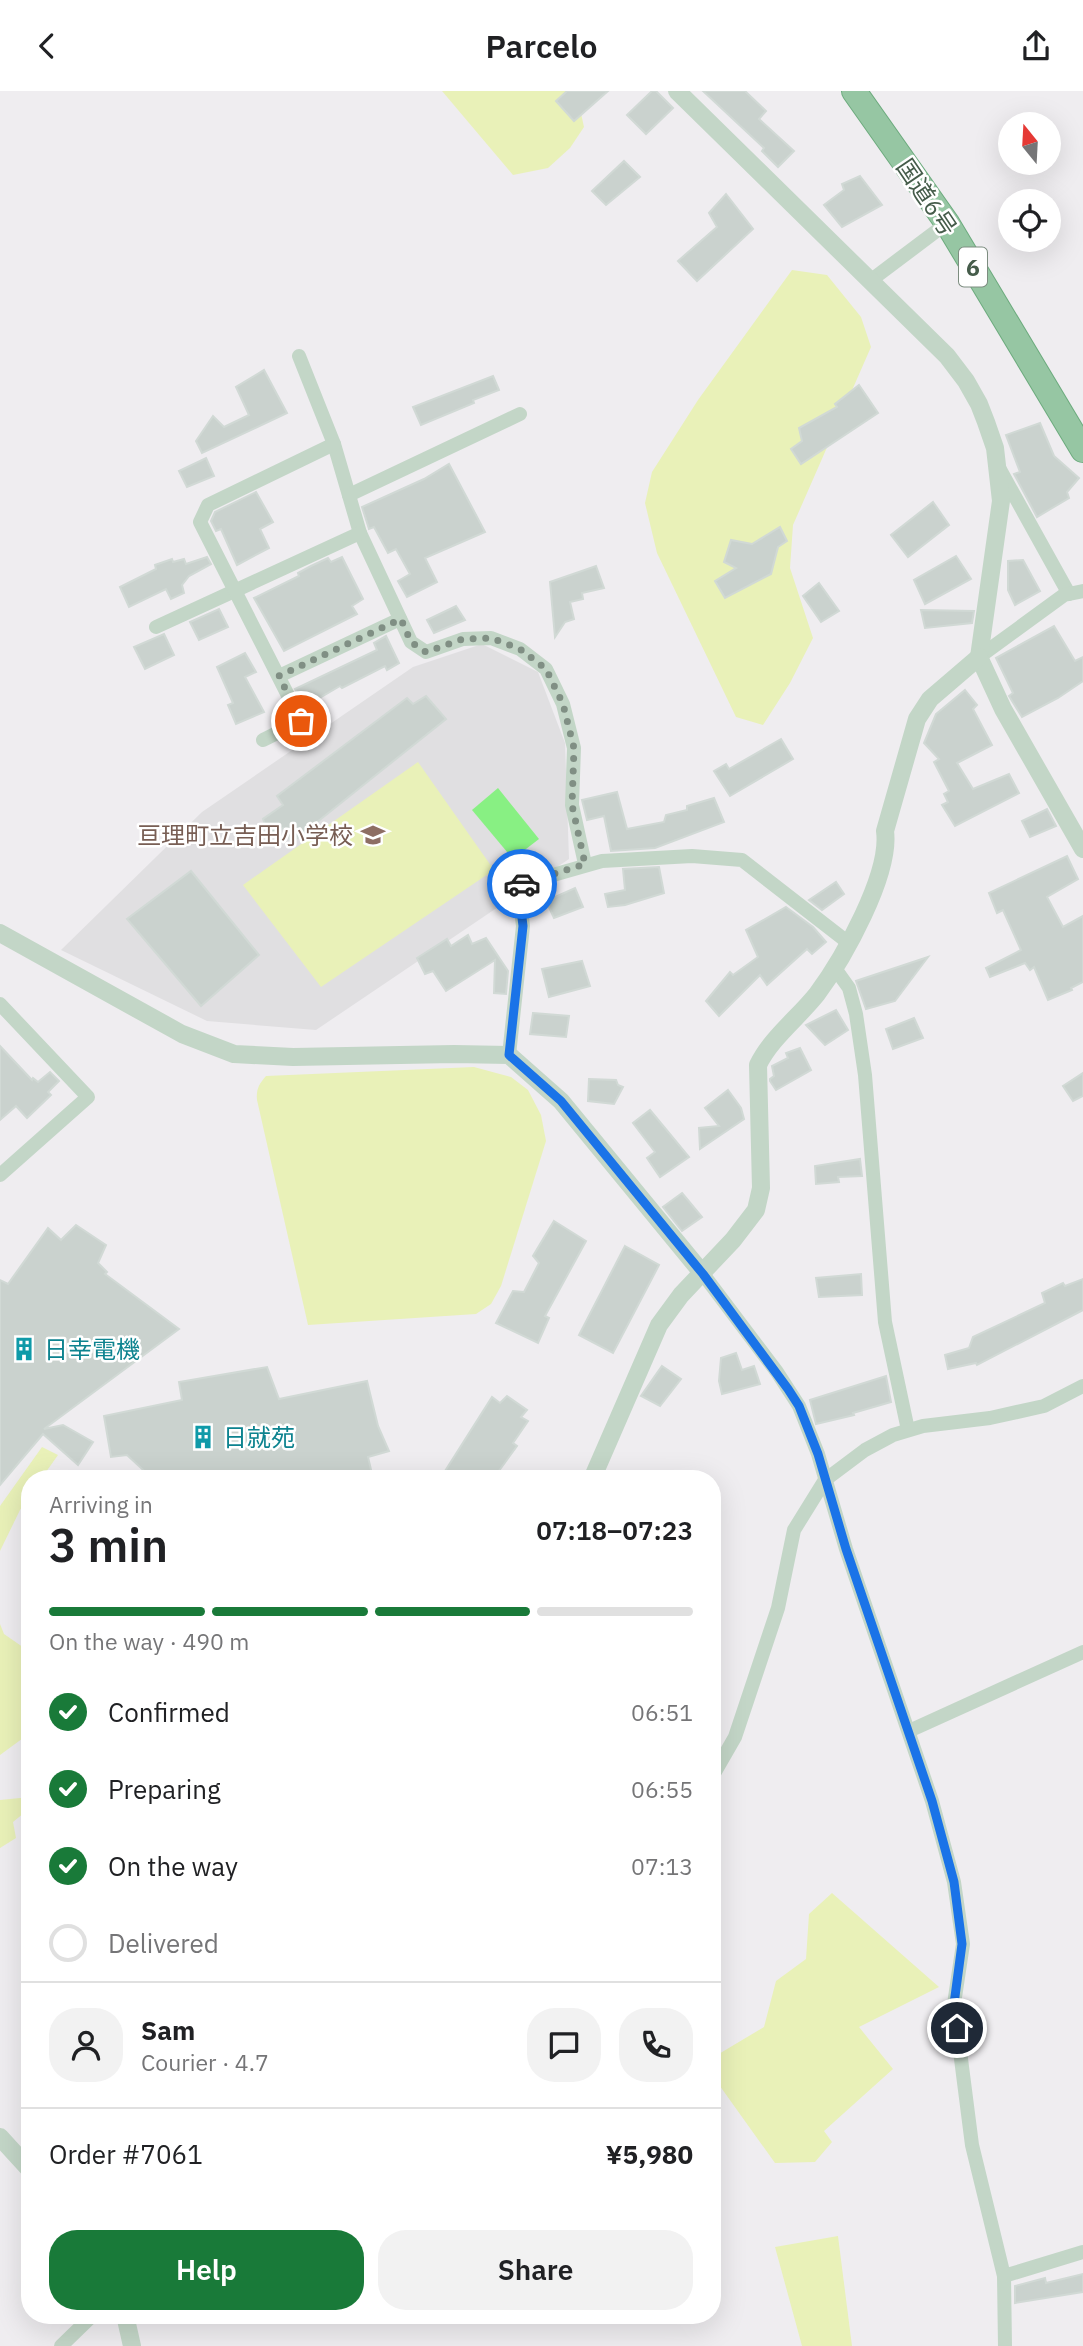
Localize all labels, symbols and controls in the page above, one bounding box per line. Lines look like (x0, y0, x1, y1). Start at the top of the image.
text: Parcelo (486, 25, 597, 67)
icon: back (28, 27, 66, 65)
icon: share (1017, 27, 1055, 65)
north arrow (998, 112, 1060, 175)
map controls (998, 112, 1061, 252)
street label: 国道6号 (890, 152, 964, 242)
button: locate (998, 189, 1061, 252)
road number: 6 (959, 247, 987, 287)
pin (271, 691, 331, 751)
icon: bag (282, 702, 320, 740)
place label: 亘理町立吉田小学校 (137, 819, 353, 851)
school or university icon: 亘理町立吉田小学校 (359, 821, 387, 849)
courier (487, 849, 557, 919)
icon: car (503, 865, 541, 903)
place label: 日幸電機 (44, 1333, 140, 1365)
building icon: 日幸電機 (10, 1335, 38, 1363)
place label: 日就苑 (223, 1421, 295, 1453)
building icon: 日就苑 (189, 1423, 217, 1451)
text: Arriving in (49, 1489, 153, 1519)
text: 07:18–07:23 (536, 1513, 693, 1547)
text: 3 min (49, 1515, 168, 1575)
text: On the way · 490 m (49, 1626, 249, 1656)
icon: check (49, 1693, 87, 1731)
text: Confirmed (108, 1695, 230, 1729)
text: 06:51 (631, 1697, 693, 1727)
icon: check (49, 1770, 87, 1808)
text: Preparing (108, 1772, 221, 1806)
text: 06:55 (631, 1774, 693, 1804)
icon: check (49, 1847, 87, 1885)
text: On the way (108, 1849, 238, 1883)
text: 07:13 (631, 1851, 693, 1881)
text: Delivered (108, 1926, 219, 1960)
pin (927, 1998, 987, 2058)
button: person (49, 2008, 123, 2082)
button: chat (527, 2008, 601, 2082)
button: phone (619, 2008, 693, 2082)
icon: home (938, 2009, 976, 2047)
text: Sam (141, 2013, 195, 2047)
text: Courier · 4.7 (141, 2047, 269, 2077)
text: Order #7061 (49, 2137, 203, 2171)
text: ¥5,980 (606, 2137, 693, 2171)
button: Help (49, 2230, 364, 2310)
button: Share (378, 2230, 693, 2310)

